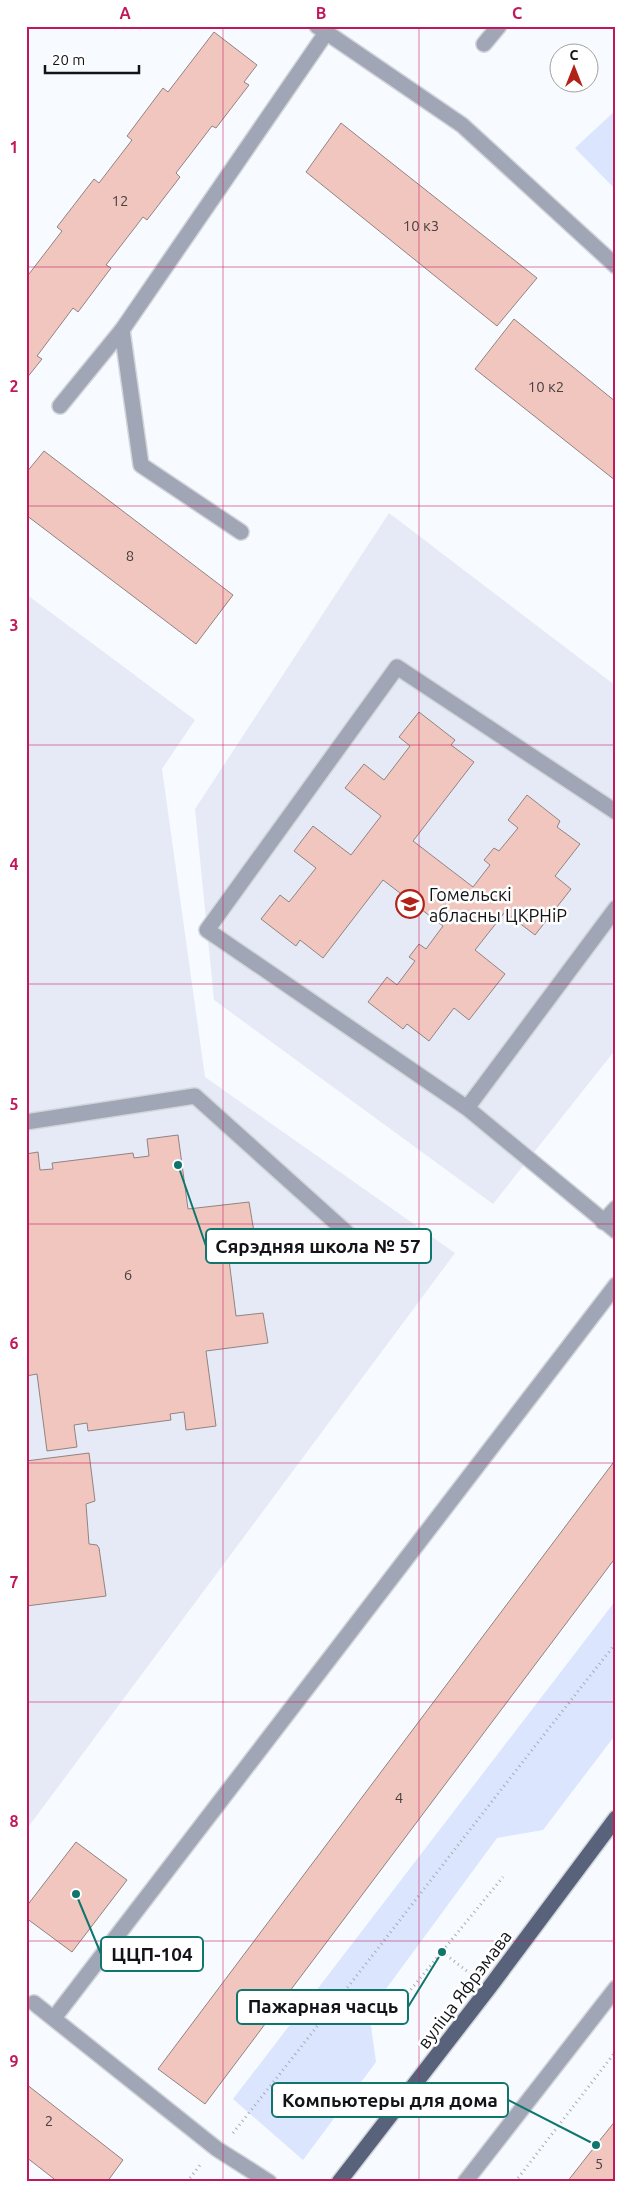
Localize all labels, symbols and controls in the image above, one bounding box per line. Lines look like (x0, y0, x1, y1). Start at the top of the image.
text: A (119, 4, 131, 22)
text: B (316, 4, 326, 22)
text: C (512, 4, 522, 22)
scale bar (45, 42, 139, 74)
north arrow (550, 42, 600, 92)
text: С (570, 47, 579, 63)
text: 20 m (52, 51, 85, 68)
text: 1 (9, 138, 19, 156)
house number: 12 (112, 192, 128, 209)
house number: 10 к3 (403, 217, 439, 234)
text: 2 (9, 377, 19, 395)
house number: 10 к2 (528, 378, 564, 395)
house number: 8 (126, 547, 134, 564)
text: 3 (9, 616, 19, 634)
text: 4 (9, 855, 19, 873)
place label: Гомельскі абласны ЦКРНіР (429, 884, 567, 925)
school or university icon: Гомельскі абласны ЦКРНіР (395, 889, 425, 919)
text: 5 (9, 1095, 19, 1113)
callout: Сярэдняя школа № 57 (206, 1229, 431, 1263)
text: Сярэдняя школа № 57 (215, 1235, 421, 1257)
house number: 6 (124, 1266, 132, 1283)
text: 6 (9, 1334, 19, 1352)
text: 7 (9, 1573, 19, 1591)
house number: 4 (395, 1789, 403, 1806)
text: 8 (9, 1812, 19, 1830)
street label: вуліца Яфрэмава (413, 1926, 515, 2052)
callout: ЦЦП-104 (101, 1937, 203, 1971)
text: ЦЦП-104 (111, 1943, 193, 1965)
callout: Пажарная часць (237, 1990, 408, 2024)
text: Пажарная часць (248, 1995, 398, 2017)
text: 9 (9, 2052, 19, 2070)
callout: Компьютеры для дома (272, 2083, 508, 2117)
text: Компьютеры для дома (282, 2089, 498, 2111)
house number: 2 (45, 2112, 53, 2129)
house number: 5 (595, 2155, 603, 2172)

